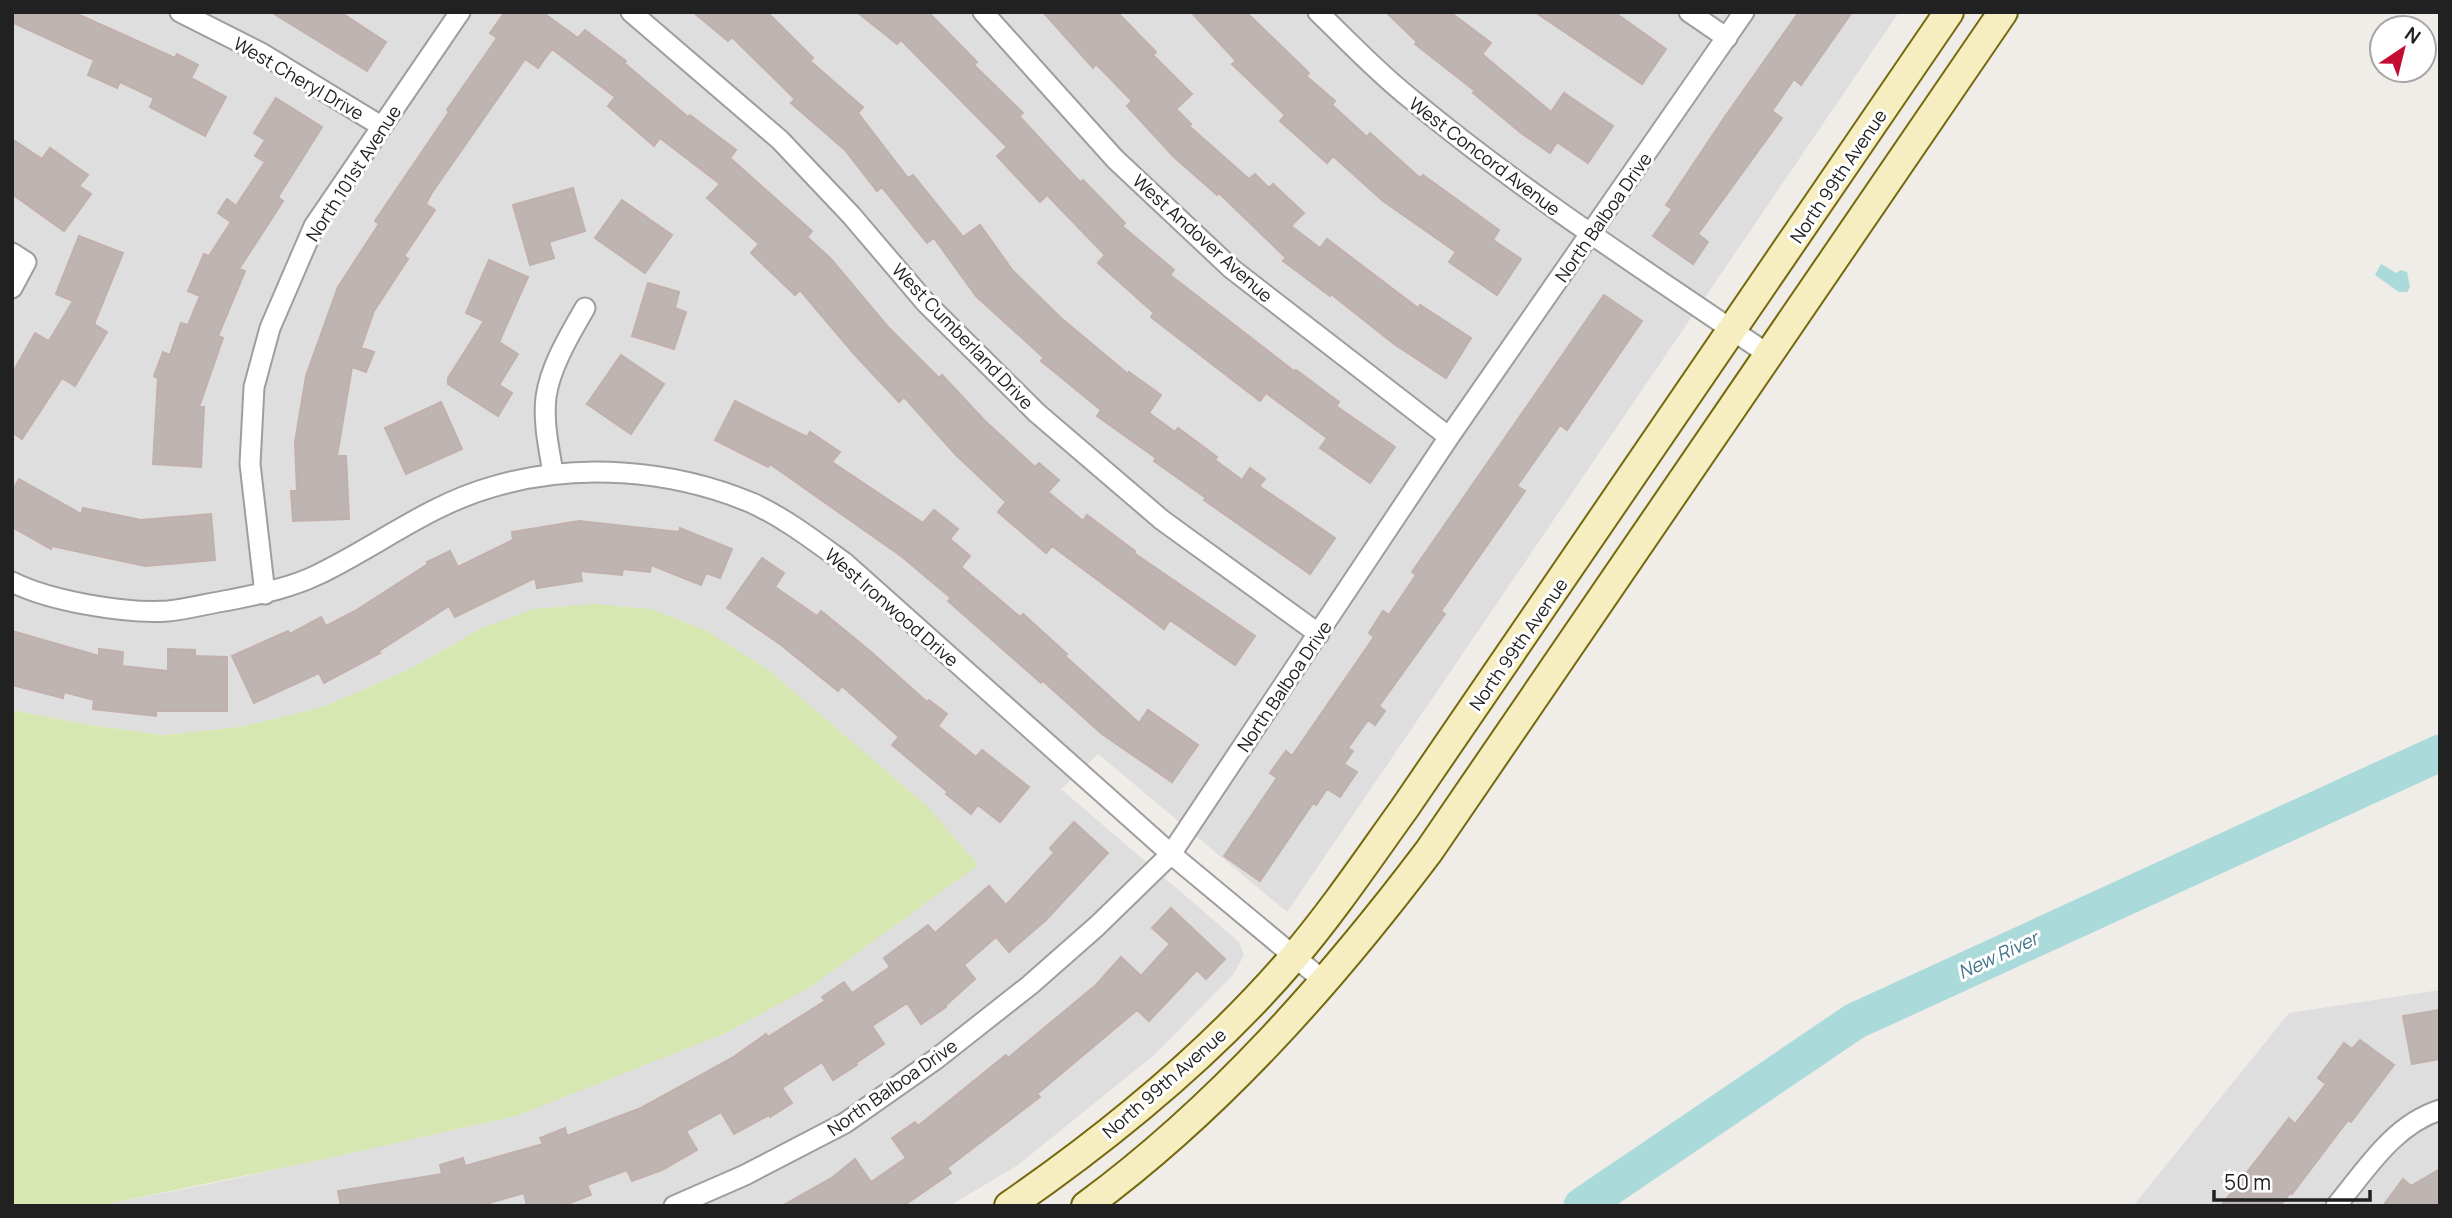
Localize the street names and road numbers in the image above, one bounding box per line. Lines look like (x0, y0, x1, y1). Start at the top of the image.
street label: West Cheryl Drive (230, 31, 368, 125)
street label: West Concord Avenue (1405, 91, 1565, 221)
street label: North 101st Avenue (300, 100, 406, 246)
street label: North 99th Avenue (1784, 104, 1892, 248)
street label: North Balboa Drive (1549, 147, 1657, 287)
street label: West Andover Avenue (1128, 169, 1278, 307)
street label: West Cumberland Drive (887, 258, 1039, 414)
street label: West Ironwood Drive (820, 542, 964, 672)
street label: North 99th Avenue (1463, 573, 1573, 715)
street label: North Balboa Drive (1231, 616, 1337, 756)
street label: North 99th Avenue (1097, 1023, 1231, 1143)
street label: North Balboa Drive (822, 1033, 962, 1141)

